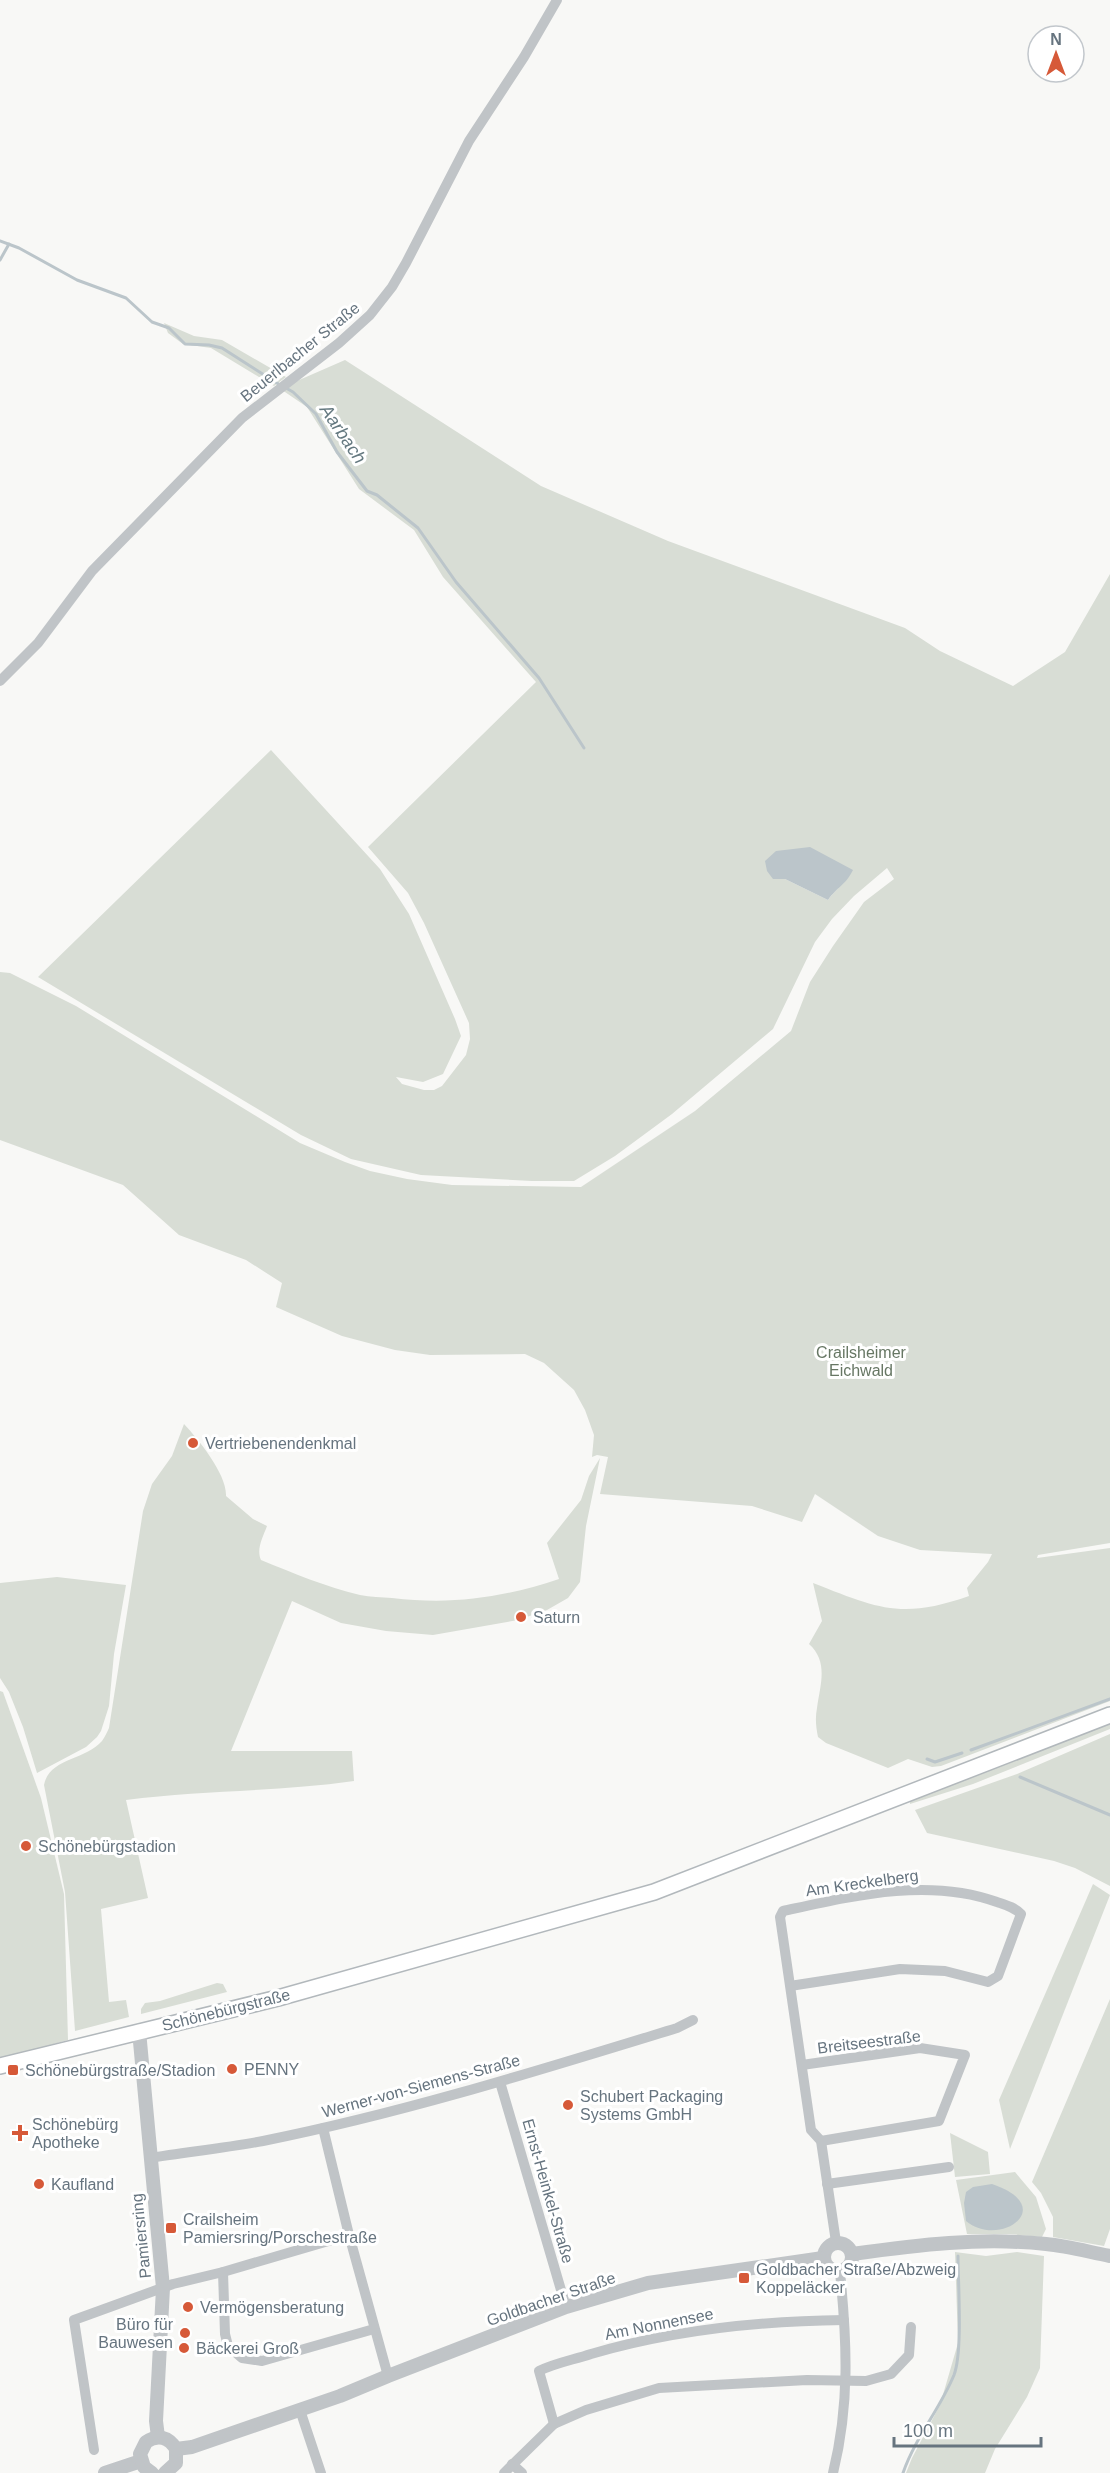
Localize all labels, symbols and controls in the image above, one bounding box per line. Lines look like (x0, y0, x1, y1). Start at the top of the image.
north arrow (1026, 24, 1086, 84)
text: N (1050, 31, 1062, 48)
street label: Beuerlbacher Straße (237, 299, 363, 405)
water label: Aarbach (315, 400, 370, 467)
park label: Crailsheimer Eichwald (816, 1344, 907, 1379)
place label: Vertriebenendenkmal (205, 1435, 356, 1452)
marker: Vertriebenendenkmal (186, 1436, 200, 1450)
place label: Saturn (533, 1609, 580, 1626)
marker: Saturn (514, 1610, 528, 1624)
place label: Schönebürgstadion (38, 1838, 176, 1855)
marker: Schönebürgstadion (19, 1839, 33, 1853)
street label: Am Kreckelberg (804, 1867, 920, 1899)
street label: Schönebürgstraße (160, 1986, 292, 2034)
street label: Breitseestraße (816, 2027, 922, 2057)
street label: Werner-von-Siemens-Straße (320, 2051, 522, 2121)
place label: PENNY (244, 2061, 299, 2078)
place label: Schönebürgstraße/Stadion (25, 2062, 215, 2079)
marker: PENNY (225, 2062, 239, 2076)
marker: Schönebürgstraße/Stadion (6, 2063, 20, 2077)
place label: Schubert Packaging Systems GmbH (580, 2088, 723, 2123)
marker: Schubert Packaging Systems GmbH (561, 2098, 575, 2112)
place label: Schönebürg Apotheke (32, 2116, 118, 2151)
street label: Ernst-Heinkel-Straße (519, 2117, 577, 2265)
marker: Schönebürg Apotheke (13, 2126, 27, 2140)
place label: Kaufland (51, 2176, 114, 2193)
marker: Kaufland (32, 2177, 46, 2191)
street label: Pamiersring (128, 2193, 154, 2279)
place label: Crailsheim Pamiersring/Porschestraße (183, 2211, 377, 2246)
marker: Crailsheim Pamiersring/Porschestraße (164, 2221, 178, 2235)
place label: Goldbacher Straße/Abzweig Koppeläcker (756, 2261, 956, 2296)
street label: Goldbacher Straße (484, 2269, 618, 2329)
marker: Goldbacher Straße/Abzweig Koppeläcker (737, 2271, 751, 2285)
place label: Vermögensberatung (200, 2299, 344, 2316)
marker: Vermögensberatung (181, 2300, 195, 2314)
street label: Am Nonnensee (603, 2305, 715, 2343)
place label: Büro für Bauwesen (98, 2316, 174, 2351)
marker: Büro für Bauwesen (178, 2326, 192, 2340)
place label: Bäckerei Groß (196, 2340, 299, 2357)
marker: Bäckerei Groß (177, 2341, 191, 2355)
scale bar (894, 2410, 1041, 2448)
text: 100 m (903, 2421, 953, 2441)

